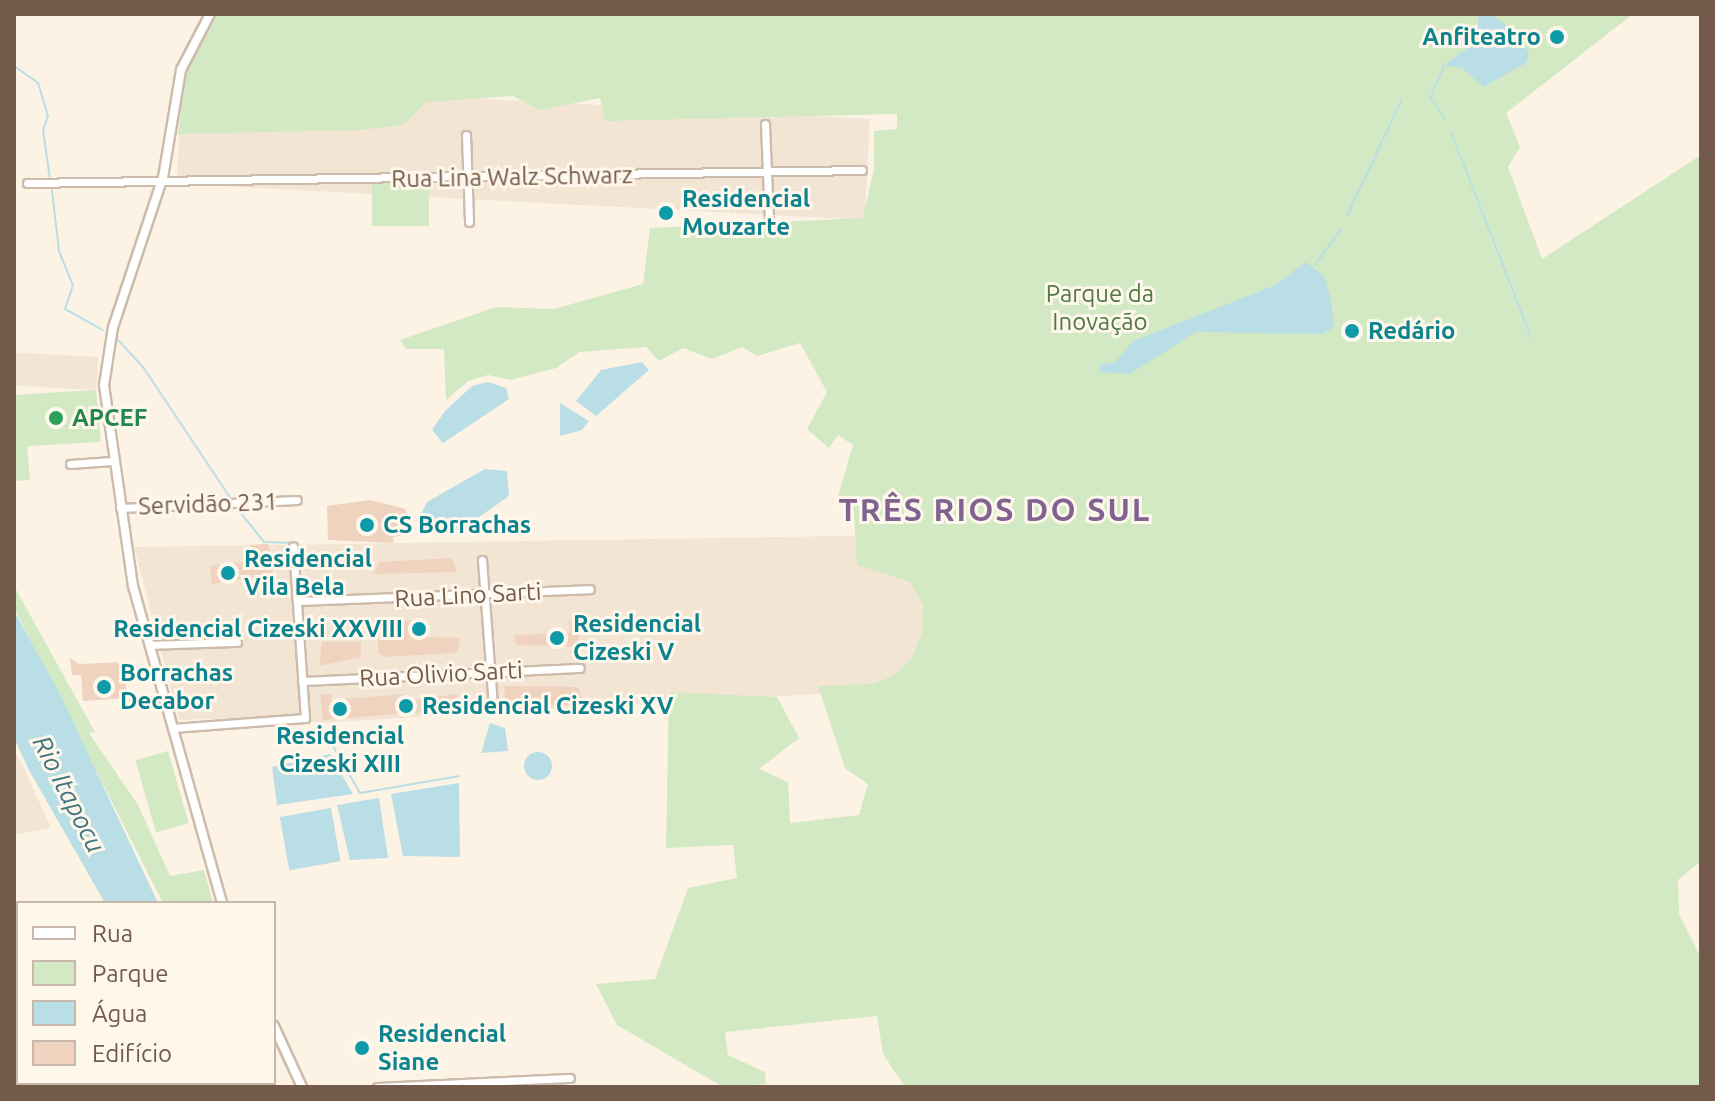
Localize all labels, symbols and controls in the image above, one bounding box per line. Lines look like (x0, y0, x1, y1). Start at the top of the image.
place label: Anfiteatro (1422, 23, 1541, 51)
marker: Anfiteatro (1548, 28, 1566, 46)
street label: Rua Lina Walz Schwarz (391, 160, 633, 194)
place label: Residencial Mouzarte (682, 185, 810, 241)
marker: Residencial Mouzarte (657, 204, 675, 222)
park label: Parque da Inovação (1046, 280, 1154, 336)
place label: Redário (1368, 317, 1455, 345)
marker: Redário (1343, 322, 1361, 340)
place label: APCEF (72, 404, 147, 432)
marker: APCEF (47, 409, 65, 427)
street label: Servidão 231 (138, 487, 278, 521)
district label: TRÊS RIOS DO SUL (839, 490, 1151, 528)
place label: CS Borrachas (383, 511, 531, 539)
marker: CS Borrachas (358, 516, 376, 534)
place label: Residencial Vila Bela (244, 545, 372, 601)
marker: Residencial Vila Bela (219, 564, 237, 582)
street label: Rua Lino Sarti (394, 577, 542, 613)
place label: Residencial Cizeski V (573, 610, 701, 666)
place label: Residencial Cizeski XXVIII (113, 615, 403, 643)
marker: Residencial Cizeski XXVIII (410, 620, 428, 638)
marker: Residencial Cizeski V (548, 629, 566, 647)
street label: Rua Olivio Sarti (359, 655, 523, 693)
place label: Borrachas Decabor (120, 659, 233, 715)
marker: Borrachas Decabor (95, 678, 113, 696)
place label: Residencial Cizeski XV (422, 692, 674, 720)
marker: Residencial Cizeski XV (397, 697, 415, 715)
marker: Residencial Cizeski XIII (331, 700, 349, 718)
place label: Residencial Cizeski XIII (276, 722, 404, 778)
water label: Rio Itapocu (26, 730, 112, 858)
legend (16, 901, 276, 1085)
text: Rua (92, 920, 133, 947)
text: Parque (92, 960, 169, 987)
text: Água (92, 1000, 147, 1027)
place label: Residencial Siane (378, 1020, 506, 1076)
marker: Residencial Siane (353, 1039, 371, 1057)
text: Edifício (92, 1040, 172, 1067)

